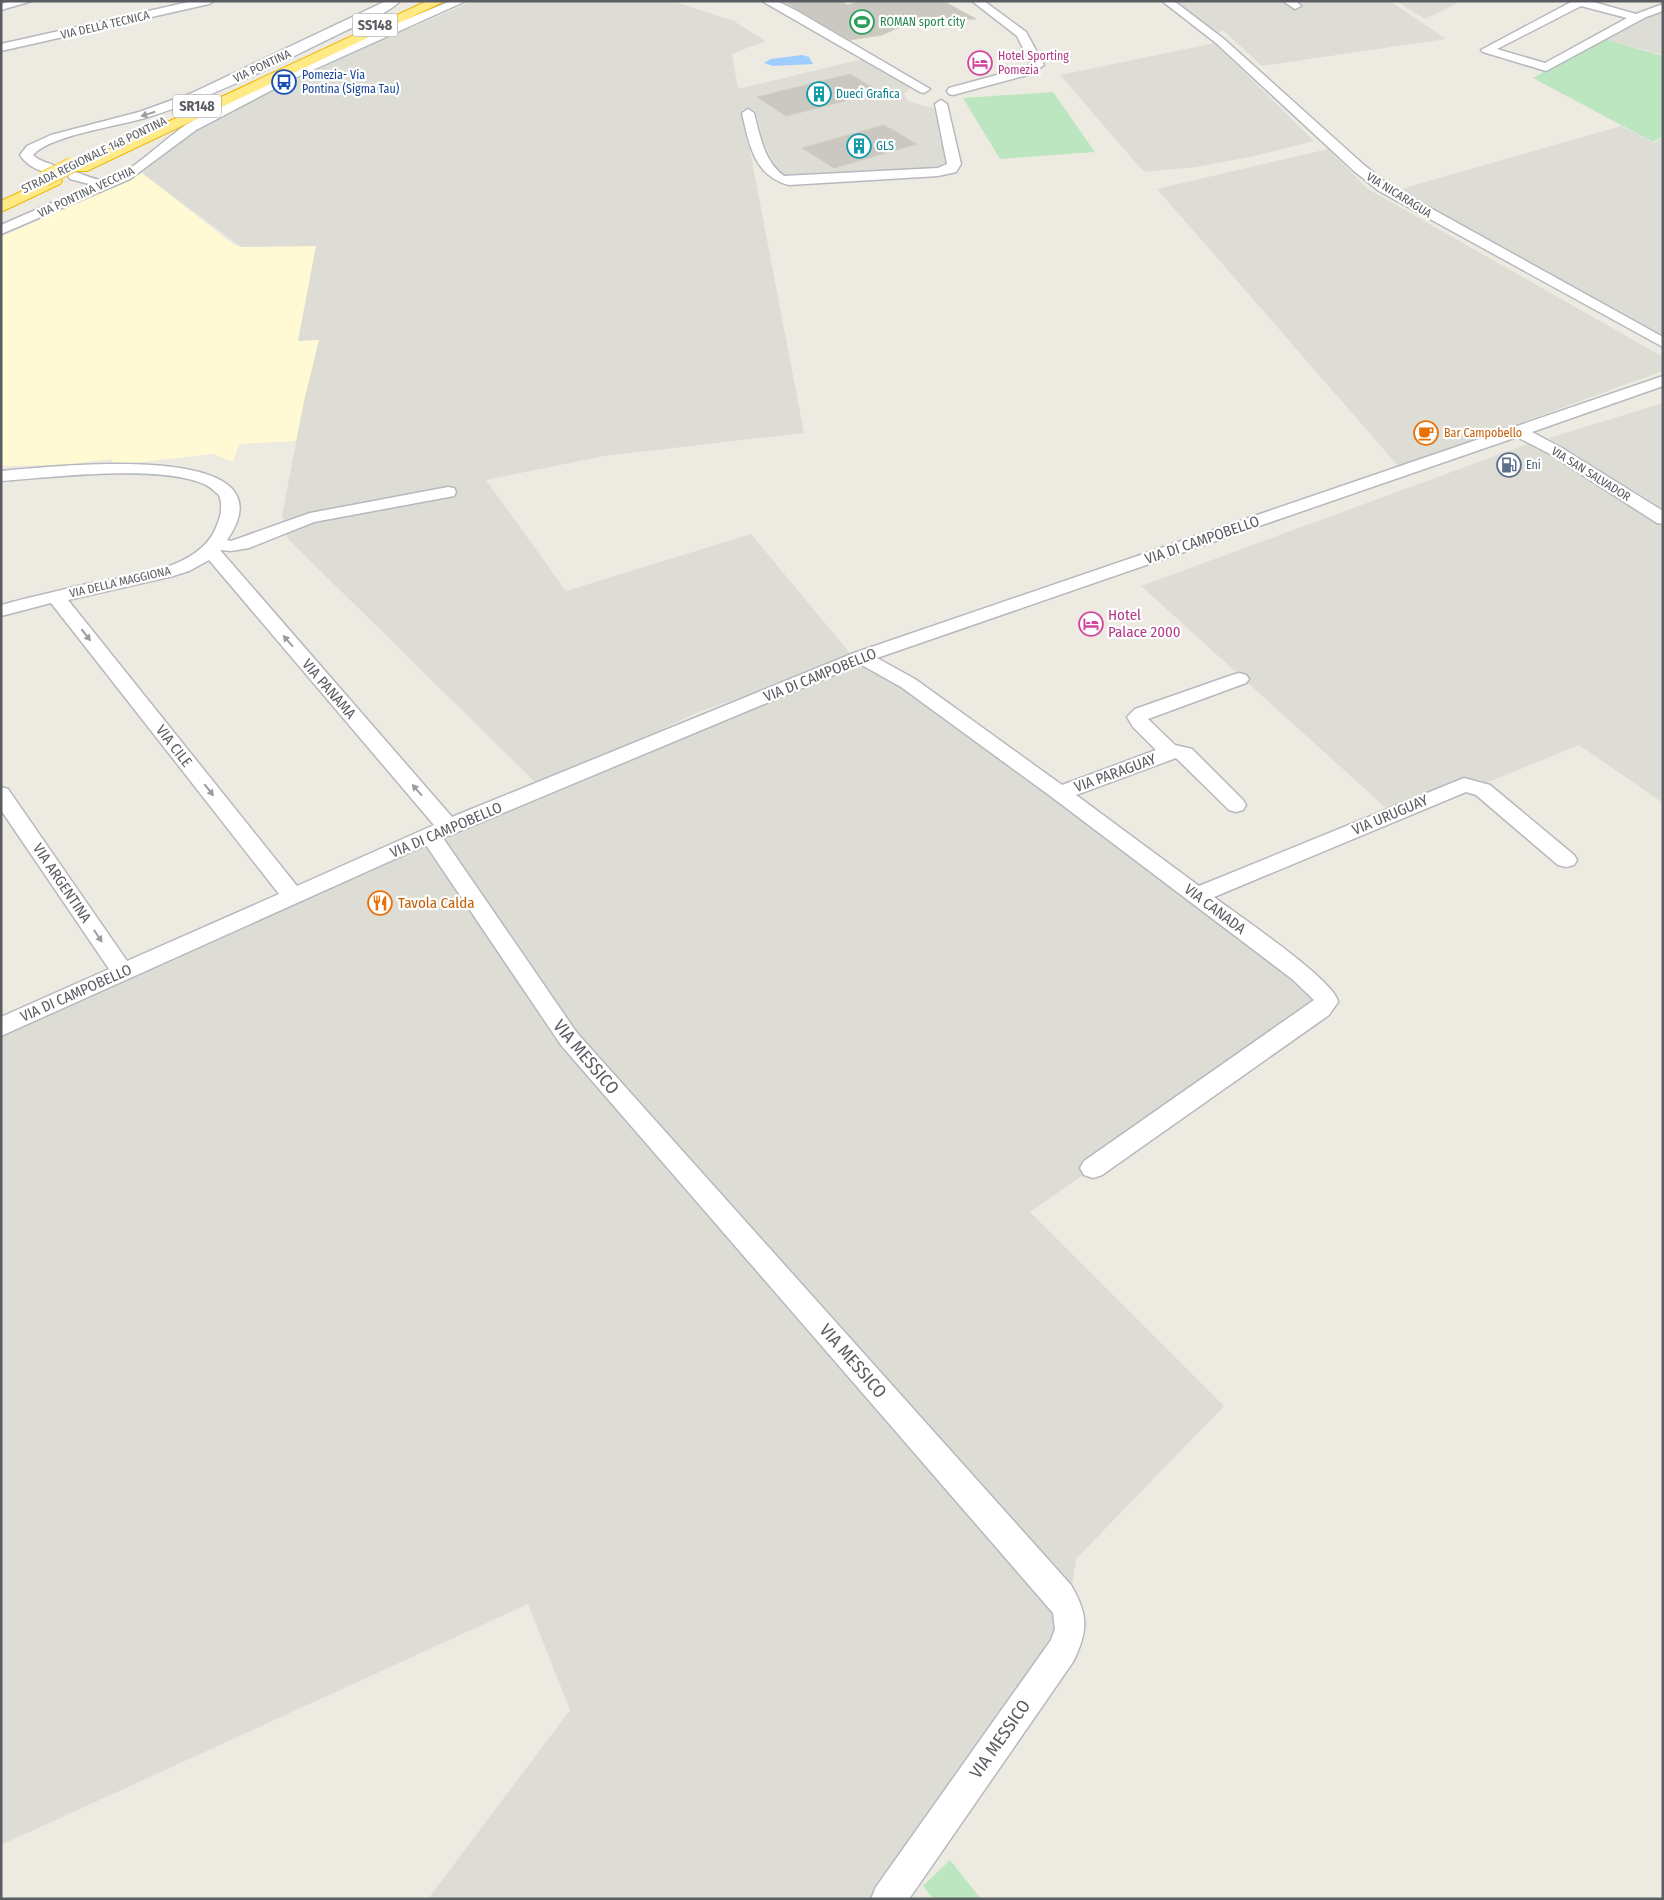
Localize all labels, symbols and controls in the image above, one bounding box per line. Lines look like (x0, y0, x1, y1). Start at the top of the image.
street label: VIA DELLA TECNICA (59, 8, 151, 42)
sports icon: ROMAN sport city (849, 9, 875, 35)
road number: SS148 (352, 14, 398, 36)
place label: ROMAN sport city (880, 15, 966, 29)
street label: VIA PONTINA (231, 46, 294, 85)
place label: Hotel Sporting Pomezia (998, 49, 1069, 77)
hotel icon: Hotel Sporting Pomezia (967, 50, 993, 76)
place label: Pomezia- Via Pontina (Sigma Tau) (302, 68, 400, 96)
bus stop icon: Pomezia- Via Pontina (Sigma Tau) (271, 69, 297, 95)
building icon: Duecì Grafica (806, 81, 832, 107)
place label: Duecì Grafica (836, 87, 900, 101)
road number: SR148 (173, 94, 221, 118)
one-way arrow (140, 110, 155, 118)
street label: STRADA REGIONALE 148 PONTINA (19, 113, 169, 196)
building icon: GLS (846, 133, 872, 159)
place label: GLS (876, 139, 894, 153)
street label: VIA PONTINA VECCHIA (36, 163, 137, 221)
street label: VIA NICARAGUA (1364, 169, 1435, 221)
cafe icon: Bar Campobello (1413, 420, 1439, 446)
place label: Bar Campobello (1444, 426, 1522, 440)
street label: VIA SAN SALVADOR (1549, 444, 1634, 504)
fuel station icon: Eni (1496, 452, 1522, 478)
place label: Eni (1526, 458, 1541, 472)
street label: VIA DI CAMPOBELLO (1142, 512, 1262, 568)
street label: VIA DELLA MAGGIONA (68, 563, 173, 600)
place label: Hotel Palace 2000 (1108, 606, 1181, 641)
hotel icon: Hotel Palace 2000 (1078, 611, 1104, 637)
one-way arrow (80, 628, 91, 641)
one-way arrow (282, 635, 294, 647)
street label: VIA DI CAMPOBELLO (761, 644, 879, 706)
street label: VIA PANAMA (298, 655, 360, 723)
street label: VIA CILE (152, 721, 196, 771)
street label: VIA PARAGUAY (1072, 750, 1159, 796)
one-way arrow (203, 783, 214, 796)
one-way arrow (411, 784, 422, 797)
street label: VIA URUGUAY (1349, 791, 1431, 839)
street label: VIA DI CAMPOBELLO (387, 798, 505, 862)
street label: VIA ARGENTINA (29, 840, 95, 926)
street label: VIA CANADA (1181, 880, 1249, 938)
restaurant icon: Tavola Calda (367, 890, 393, 916)
place label: Tavola Calda (398, 894, 475, 912)
one-way arrow (93, 929, 103, 942)
street label: VIA DI CAMPOBELLO (18, 960, 134, 1026)
street label: VIA MESSICO (548, 1015, 624, 1099)
street label: VIA MESSICO (815, 1319, 891, 1403)
street label: VIA MESSICO (965, 1695, 1035, 1783)

